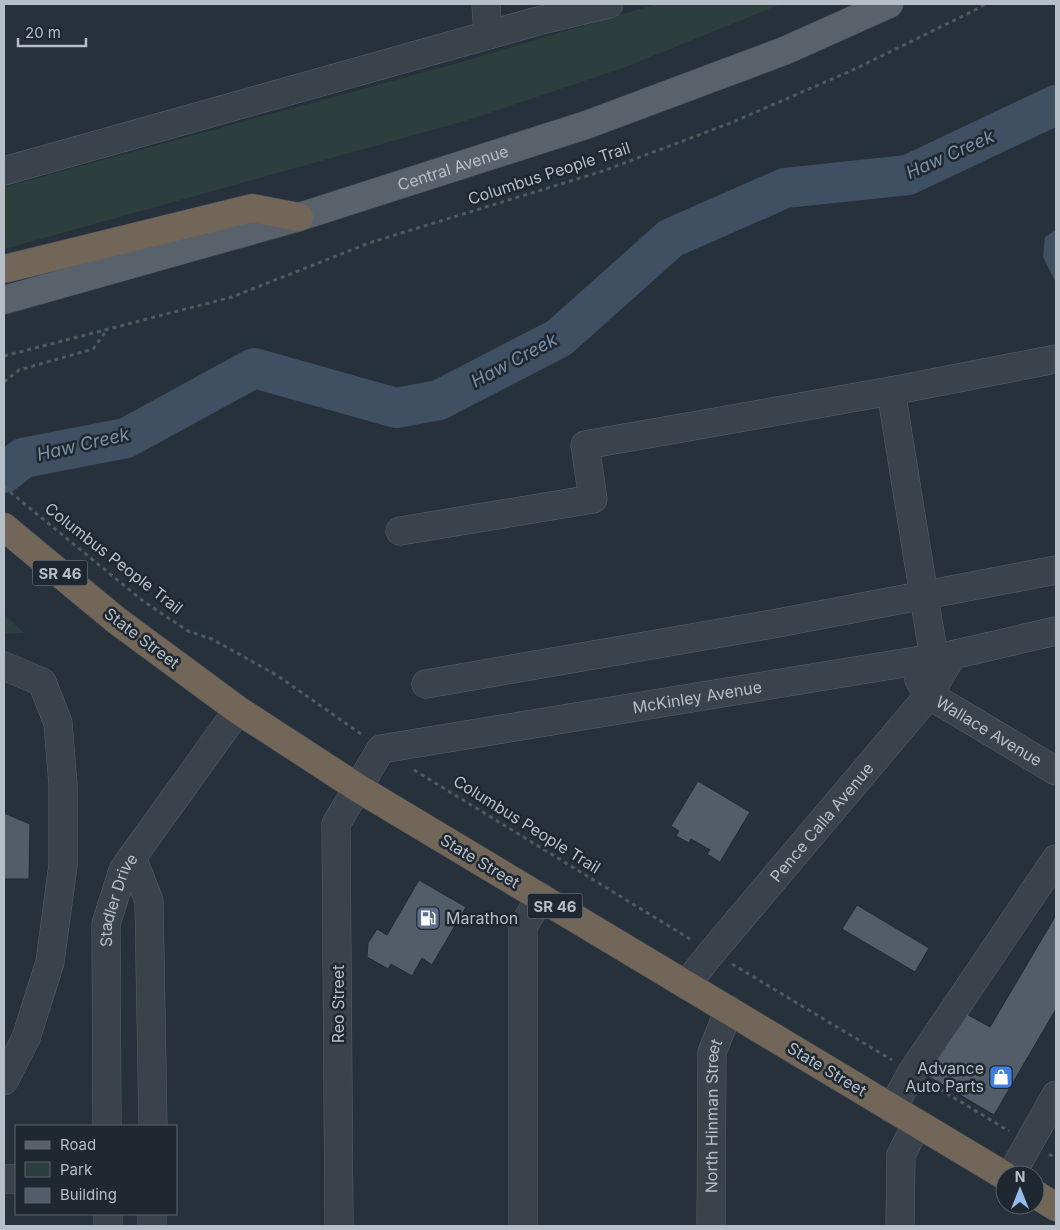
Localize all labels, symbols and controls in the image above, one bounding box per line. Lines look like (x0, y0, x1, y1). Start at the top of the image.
scale bar (18, 15, 85, 47)
text: 20 m (25, 23, 61, 42)
water label: Haw Creek (903, 125, 998, 183)
street label: Columbus People Trail (465, 137, 633, 209)
street label: Central Avenue (395, 141, 511, 195)
water label: Haw Creek (467, 328, 562, 391)
water label: Haw Creek (35, 423, 132, 465)
street label: Columbus People Trail (41, 498, 187, 618)
road number: SR 46 (32, 560, 88, 586)
street label: State Street (101, 603, 183, 673)
street label: McKinley Avenue (631, 676, 763, 717)
street label: Wallace Avenue (932, 692, 1046, 770)
street label: Pence Calla Avenue (766, 758, 878, 886)
street label: Columbus People Trail (450, 771, 604, 877)
street label: State Street (437, 830, 523, 892)
street label: Stadler Drive (96, 849, 142, 947)
road number: SR 46 (528, 894, 582, 918)
fuel station icon: Marathon (415, 905, 441, 931)
place label: Marathon (446, 908, 518, 928)
street label: Reo Street (328, 965, 348, 1043)
street label: North Hinman Street (701, 1036, 726, 1193)
street label: State Street (784, 1038, 870, 1100)
place label: Advance Auto Parts (905, 1058, 984, 1096)
shop icon: Advance Auto Parts (988, 1064, 1014, 1090)
legend (15, 1125, 178, 1215)
text: Road (60, 1135, 96, 1154)
text: Park (60, 1160, 93, 1179)
north arrow (995, 1165, 1045, 1215)
text: N (1015, 1168, 1025, 1185)
text: Building (60, 1185, 117, 1204)

